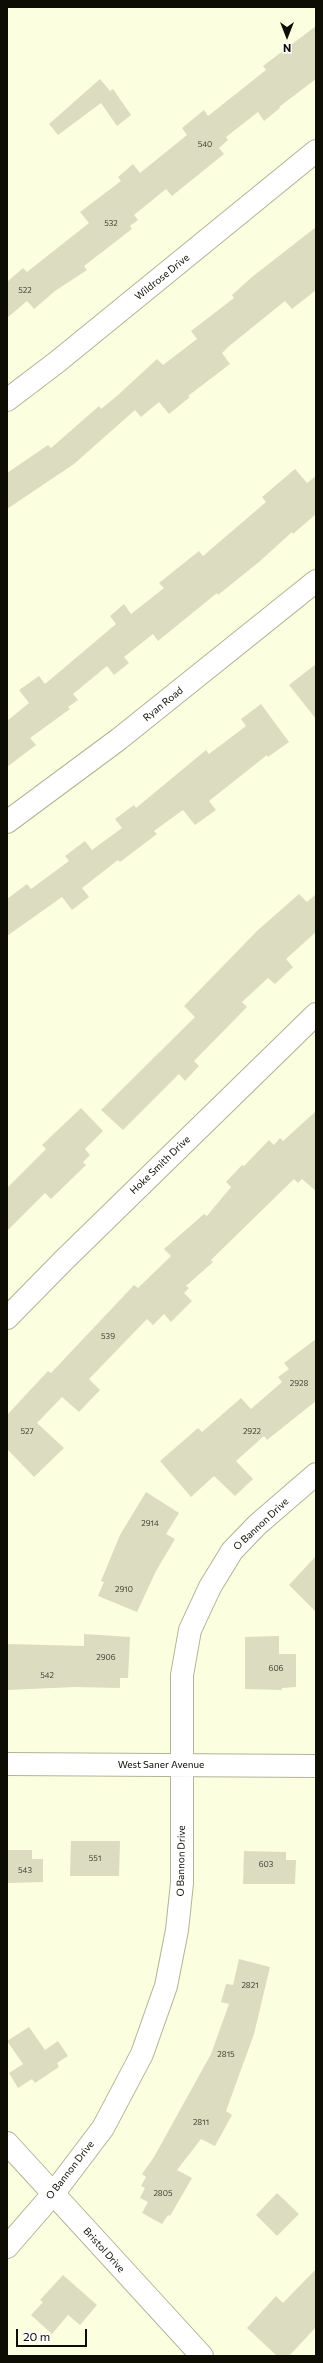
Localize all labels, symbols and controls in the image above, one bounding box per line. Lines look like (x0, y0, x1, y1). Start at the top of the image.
north arrow (267, 16, 307, 56)
text: N (283, 42, 291, 55)
house number: 540 (198, 139, 212, 149)
house number: 532 (104, 218, 118, 228)
street label: Wildrose Drive (132, 251, 192, 303)
house number: 522 (18, 285, 32, 295)
street label: Ryan Road (141, 684, 185, 724)
street label: Hoke Smith Drive (127, 1133, 193, 1197)
house number: 539 (101, 1331, 115, 1341)
house number: 2928 (290, 1378, 308, 1388)
house number: 527 (20, 1426, 34, 1436)
house number: 2922 (243, 1426, 261, 1436)
street label: O Bannon Drive (231, 1495, 291, 1553)
house number: 2914 (141, 1518, 159, 1528)
house number: 2910 (115, 1584, 133, 1594)
house number: 2906 (96, 1652, 116, 1662)
house number: 606 (269, 1663, 283, 1673)
house number: 542 (40, 1670, 54, 1680)
street label: West Saner Avenue (118, 1759, 204, 1771)
street label: O Bannon Drive (174, 1825, 188, 1897)
house number: 551 (89, 1853, 101, 1863)
house number: 603 (259, 1859, 273, 1869)
house number: 543 (18, 1865, 32, 1875)
house number: 2821 (241, 1980, 259, 1990)
house number: 2815 (217, 2049, 235, 2059)
house number: 2811 (193, 2117, 209, 2127)
street label: O Bannon Drive (43, 2138, 97, 2202)
house number: 2805 (153, 2188, 173, 2198)
street label: Bristol Drive (81, 2225, 127, 2275)
scale bar (18, 2321, 89, 2347)
text: 20 m (23, 2329, 50, 2343)

